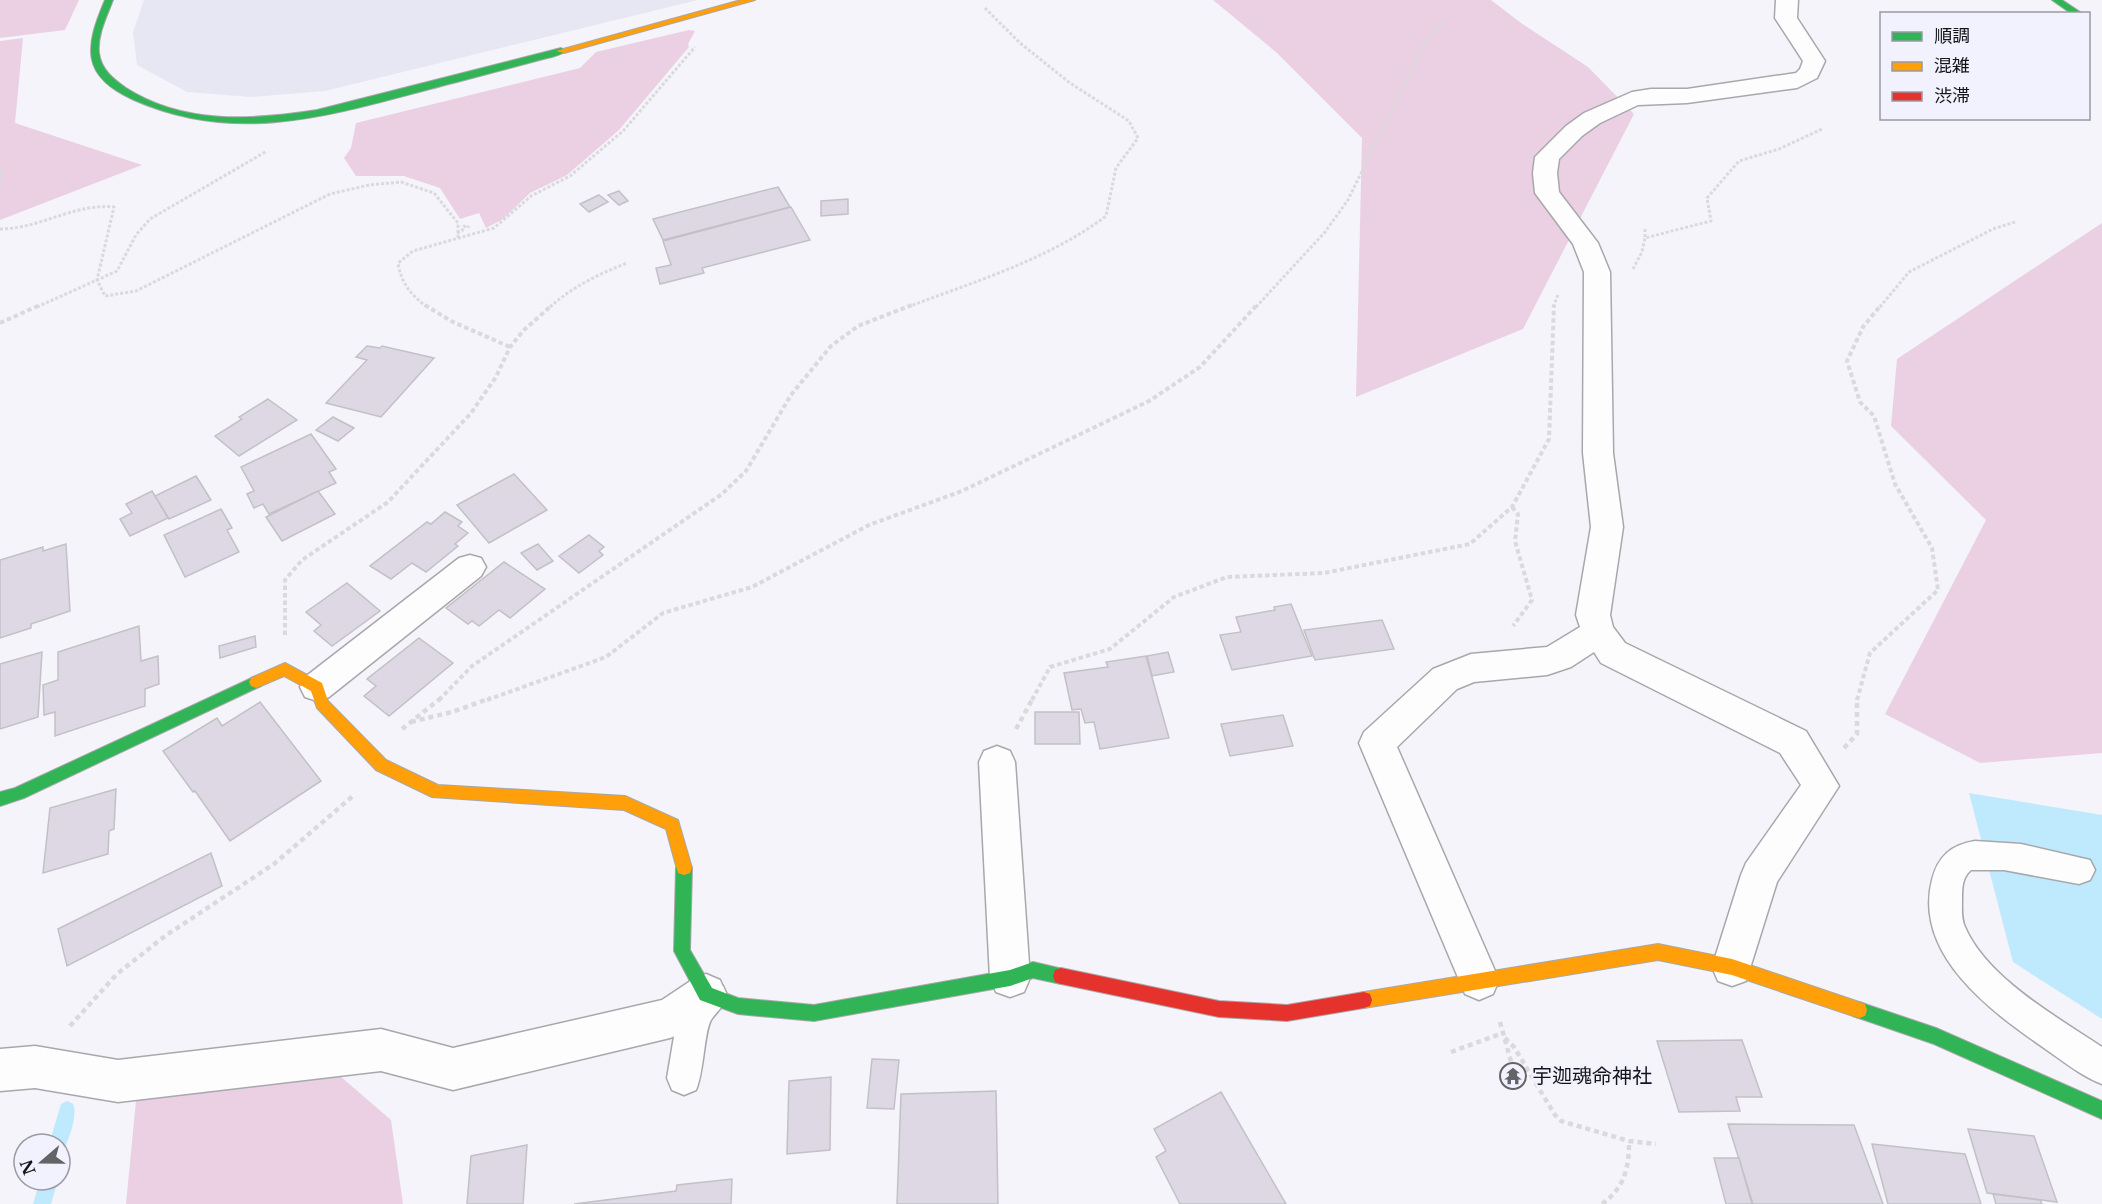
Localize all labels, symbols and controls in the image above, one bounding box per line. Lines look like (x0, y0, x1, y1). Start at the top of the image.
legend (1880, 12, 2090, 120)
text: 順調 (1934, 25, 1970, 47)
text: 混雑 (1934, 55, 1970, 77)
text: 渋滞 (1934, 85, 1970, 107)
temple icon: 宇迦魂命神社 (1498, 1061, 1528, 1091)
place label: 宇迦魂命神社 (1532, 1064, 1652, 1088)
north arrow (12, 1132, 72, 1192)
text: N (16, 1157, 40, 1178)

